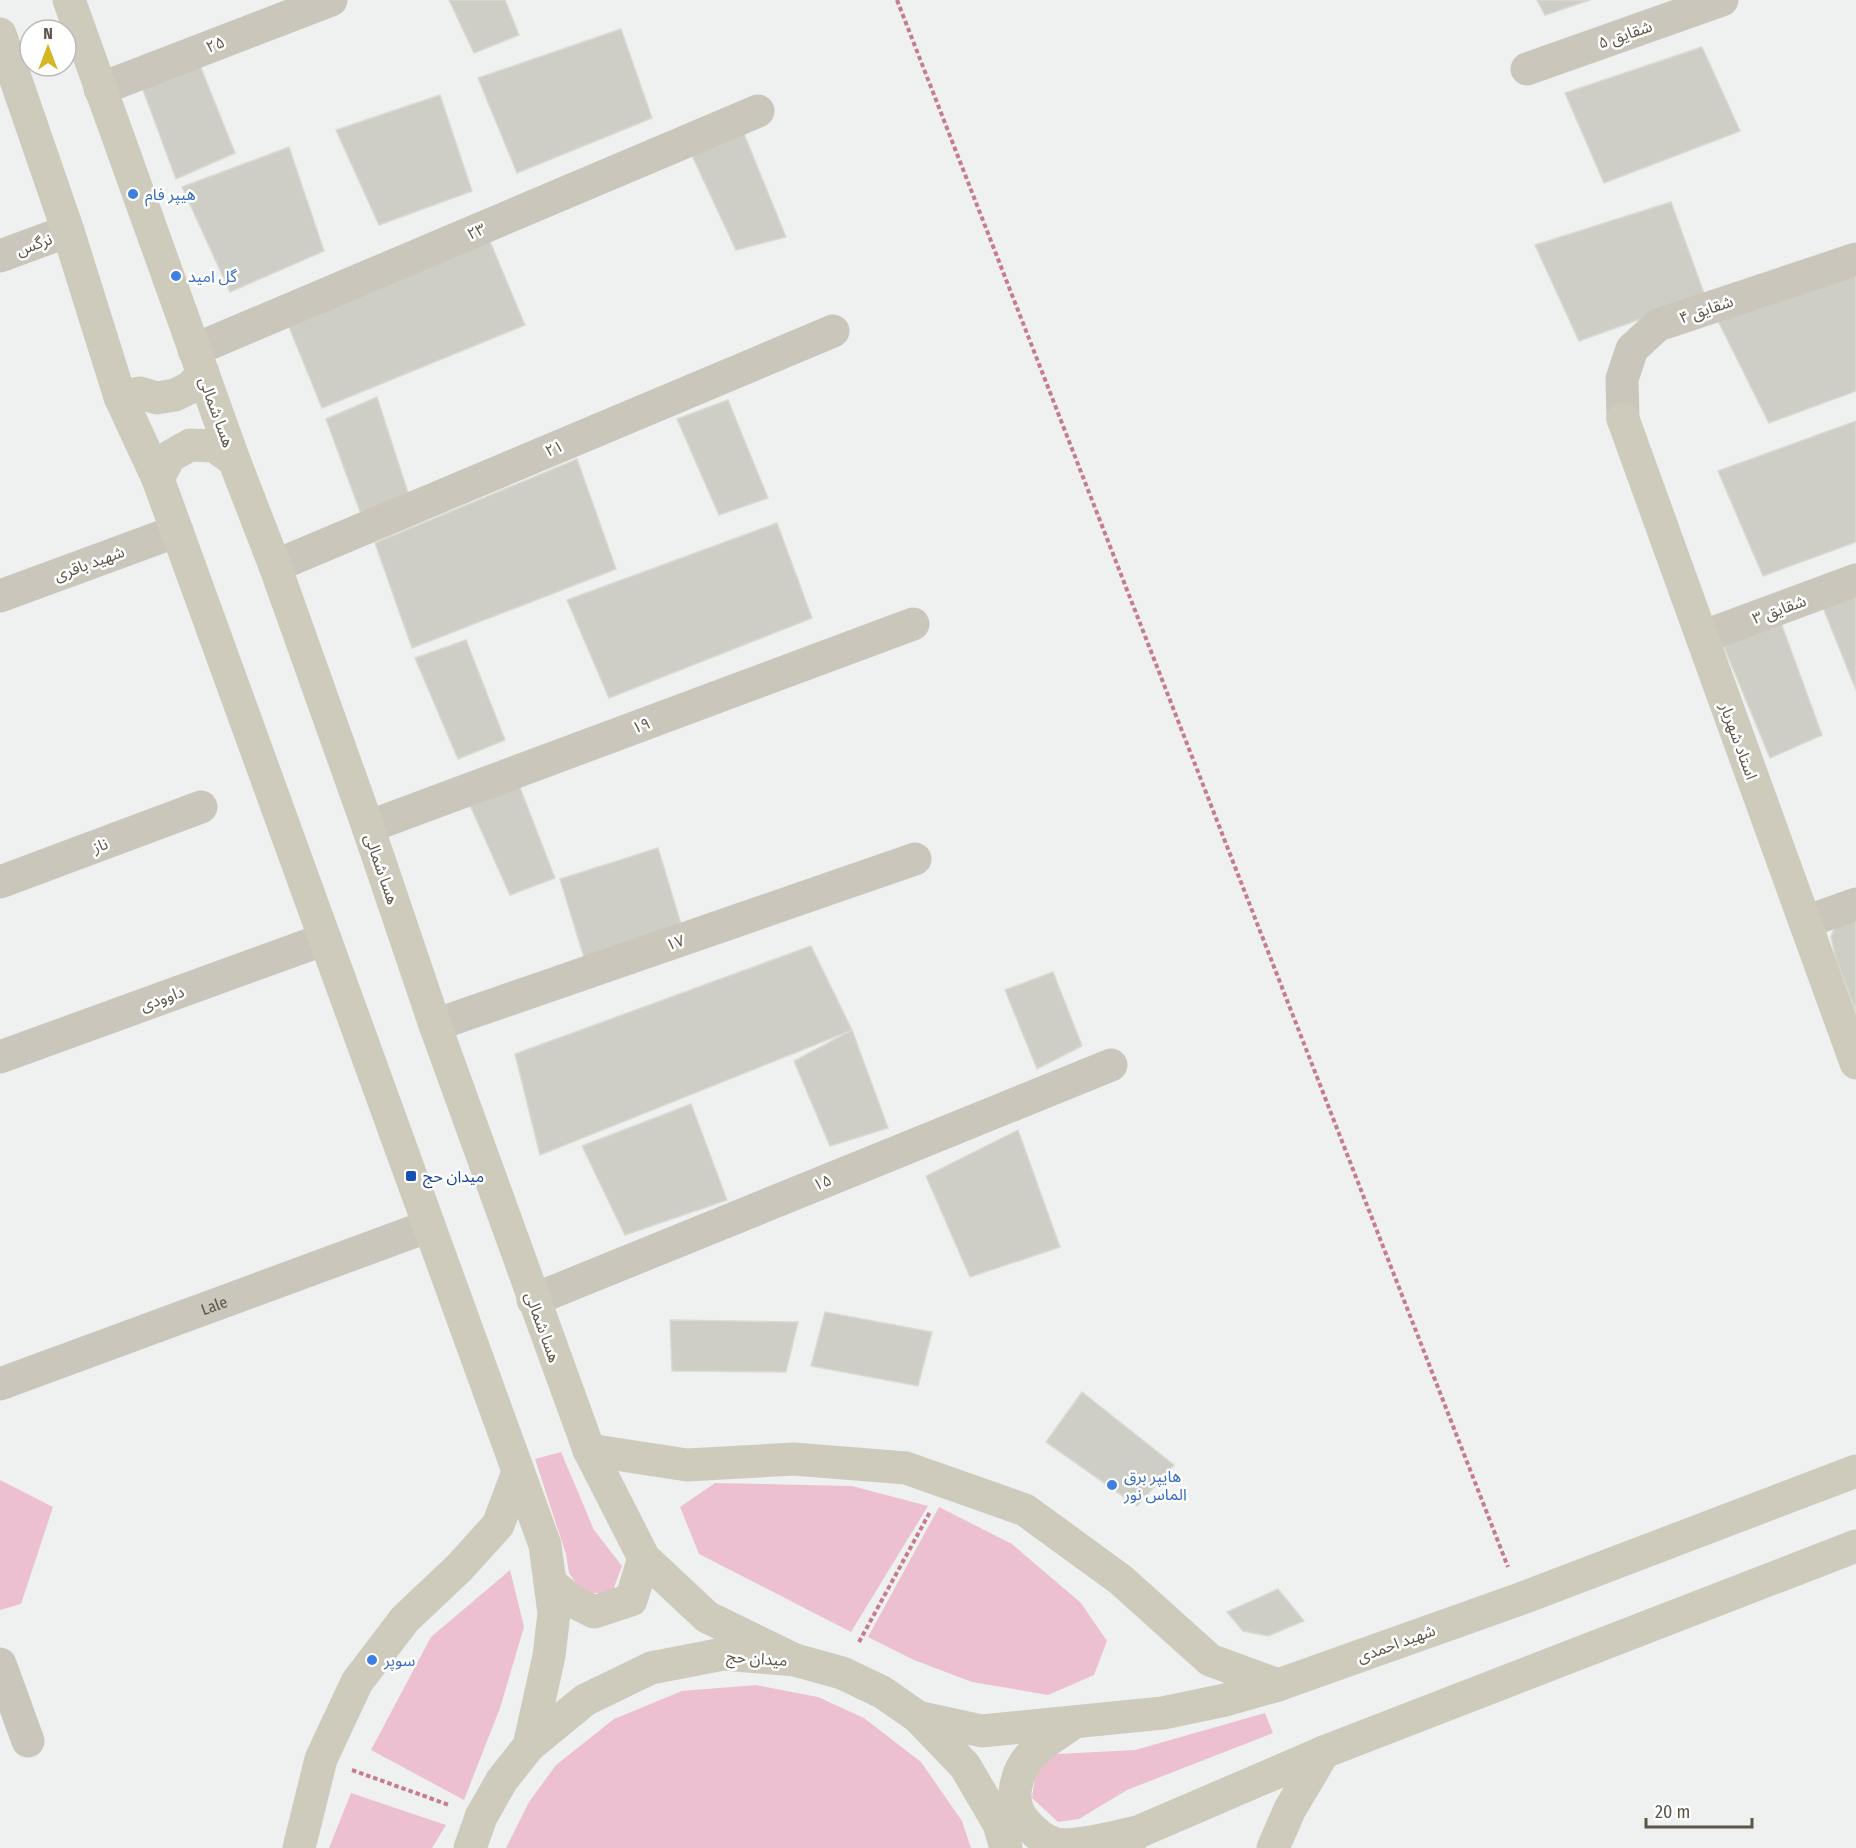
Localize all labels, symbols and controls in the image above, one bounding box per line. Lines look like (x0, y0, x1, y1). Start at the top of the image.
street label: شقایق ۵ (1596, 16, 1655, 53)
north arrow (18, 18, 78, 78)
text: N (43, 24, 53, 43)
street label: ۲۵ (203, 32, 227, 57)
place label: هیپر فام (145, 185, 196, 207)
marker: هیپر فام (126, 187, 140, 201)
street label: ۲۳ (464, 219, 488, 244)
street label: نرگس (14, 229, 55, 260)
place label: گل امید (188, 267, 237, 286)
marker: گل امید (169, 269, 183, 283)
street label: شقایق ۴ (1677, 291, 1736, 328)
street label: هسا شمالی (195, 374, 238, 450)
street label: ۲۱ (542, 436, 566, 461)
street label: شهید باقری (51, 542, 127, 585)
street label: شقایق ۳ (1750, 591, 1809, 629)
street label: استاد شهریار (1716, 699, 1761, 782)
street label: ۱۹ (629, 713, 653, 738)
street label: هسا شمالی (361, 831, 402, 907)
street label: ناز (89, 834, 110, 857)
street label: ۱۷ (663, 931, 687, 954)
street label: داوودی (138, 982, 187, 1015)
place label: میدان حج (423, 1167, 484, 1189)
marker: میدان حج (404, 1169, 418, 1183)
street label: ۱۵ (810, 1170, 834, 1195)
street label: هسا شمالی (521, 1289, 564, 1365)
street label: Lale (198, 1292, 230, 1319)
place label: هایپر برق الماس نور (1123, 1467, 1187, 1504)
marker: هایپر برق الماس نور (1105, 1478, 1119, 1492)
street label: شهید احمدی (1354, 1621, 1438, 1666)
street label: میدان حج (726, 1647, 788, 1673)
place label: سوپر (383, 1651, 415, 1671)
marker: سوپر (365, 1653, 379, 1667)
scale bar (1646, 1791, 1752, 1829)
text: 20 m (1655, 1801, 1690, 1823)

